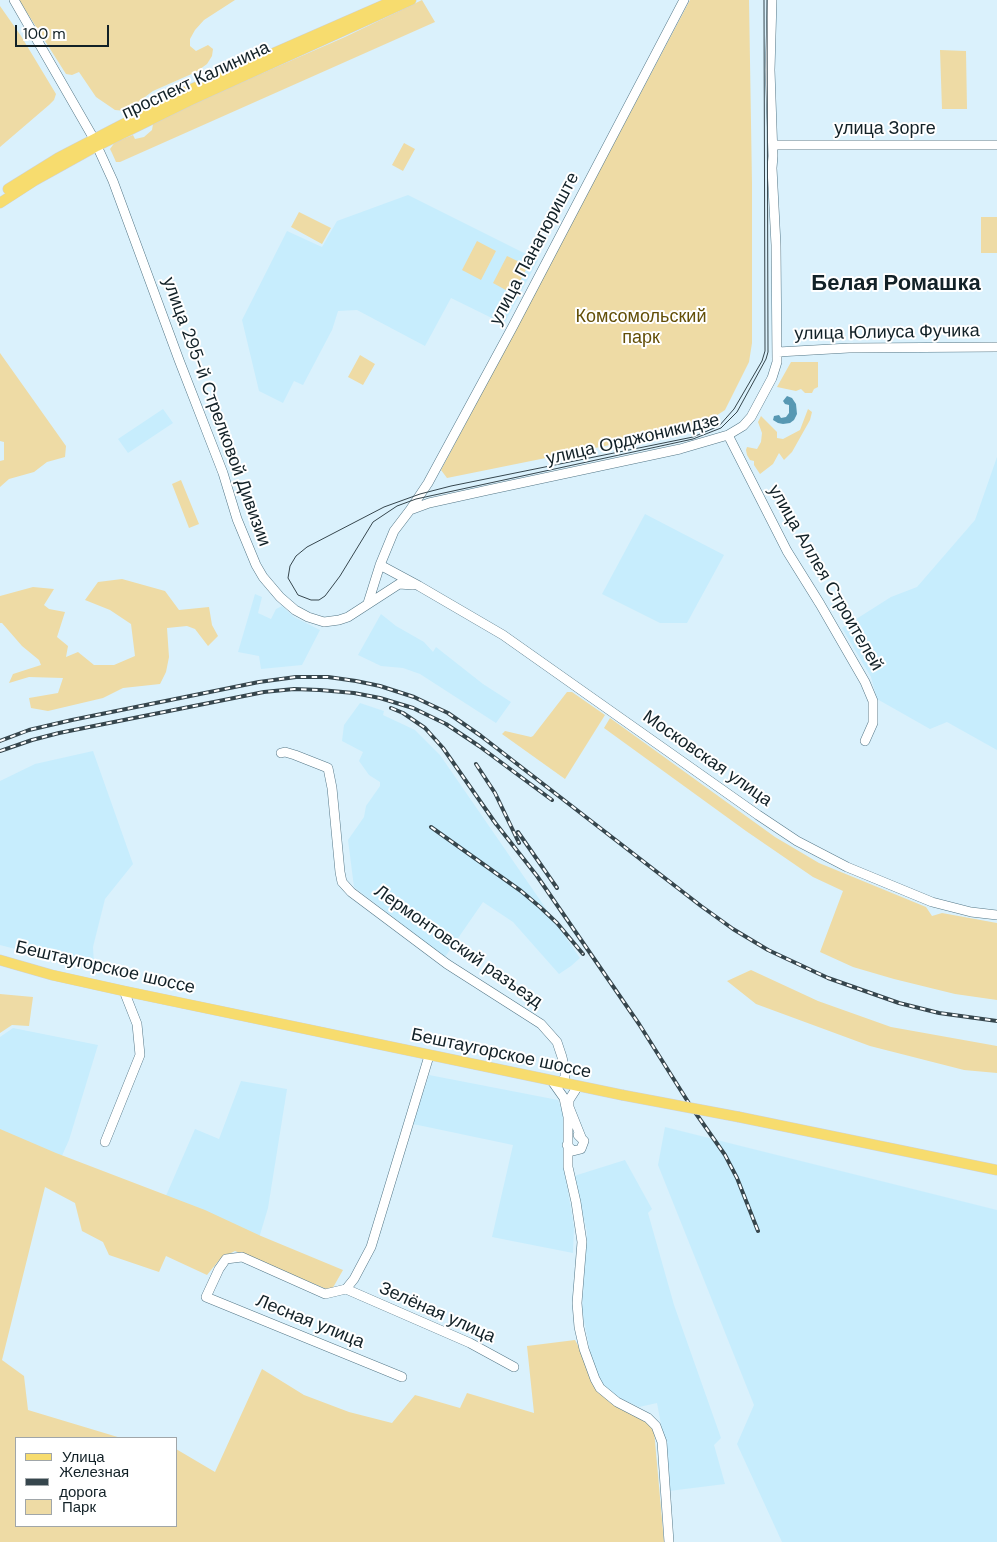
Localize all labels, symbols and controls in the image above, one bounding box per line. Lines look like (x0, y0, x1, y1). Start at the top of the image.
scale bar (18, 15, 111, 47)
text: 100 m (23, 24, 66, 44)
street label: проспект Калинина (119, 37, 273, 125)
street label: улица Зорге (834, 118, 936, 140)
street label: улица Панагюриште (486, 169, 584, 329)
district label: Белая Ромашка (811, 271, 981, 297)
street label: улица 295-й Стрелковой Дивизии (157, 274, 275, 550)
park label: Комсомольский парк (576, 306, 706, 348)
street label: улица Юлиуса Фучика (794, 321, 980, 345)
street label: улица Орджоникидзе (544, 410, 722, 470)
street label: улица Аллея Строителей (763, 481, 887, 675)
street label: Московская улица (638, 706, 776, 812)
street label: Лермонтовский разъезд (370, 881, 546, 1013)
street label: Бештаугорское шоссе (13, 937, 197, 999)
street label: Бештаугорское шоссе (409, 1024, 593, 1084)
street label: Зелёная улица (376, 1278, 498, 1348)
street label: Лесная улица (253, 1290, 367, 1354)
legend (15, 1437, 178, 1527)
text: Улица (62, 1447, 105, 1467)
text: Железная дорога (59, 1462, 129, 1502)
text: Парк (62, 1497, 96, 1517)

